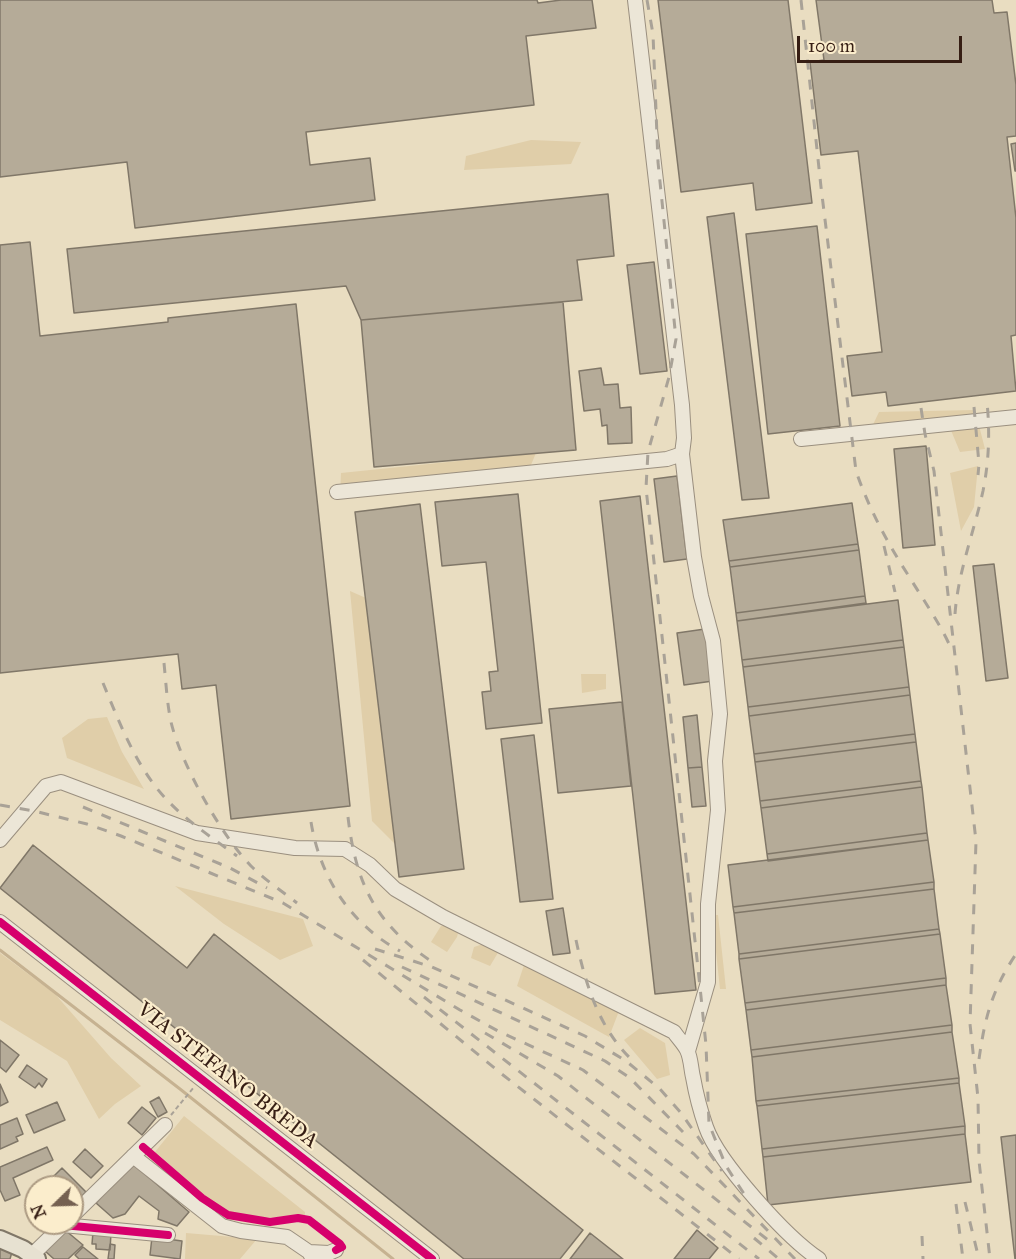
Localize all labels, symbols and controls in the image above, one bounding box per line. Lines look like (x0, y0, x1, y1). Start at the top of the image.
scale bar (800, 24, 965, 62)
text: 100 m (808, 35, 855, 57)
street label: VIA STEFANO BREDA (132, 998, 322, 1154)
north arrow (24, 1175, 84, 1235)
text: N (27, 1201, 50, 1221)

